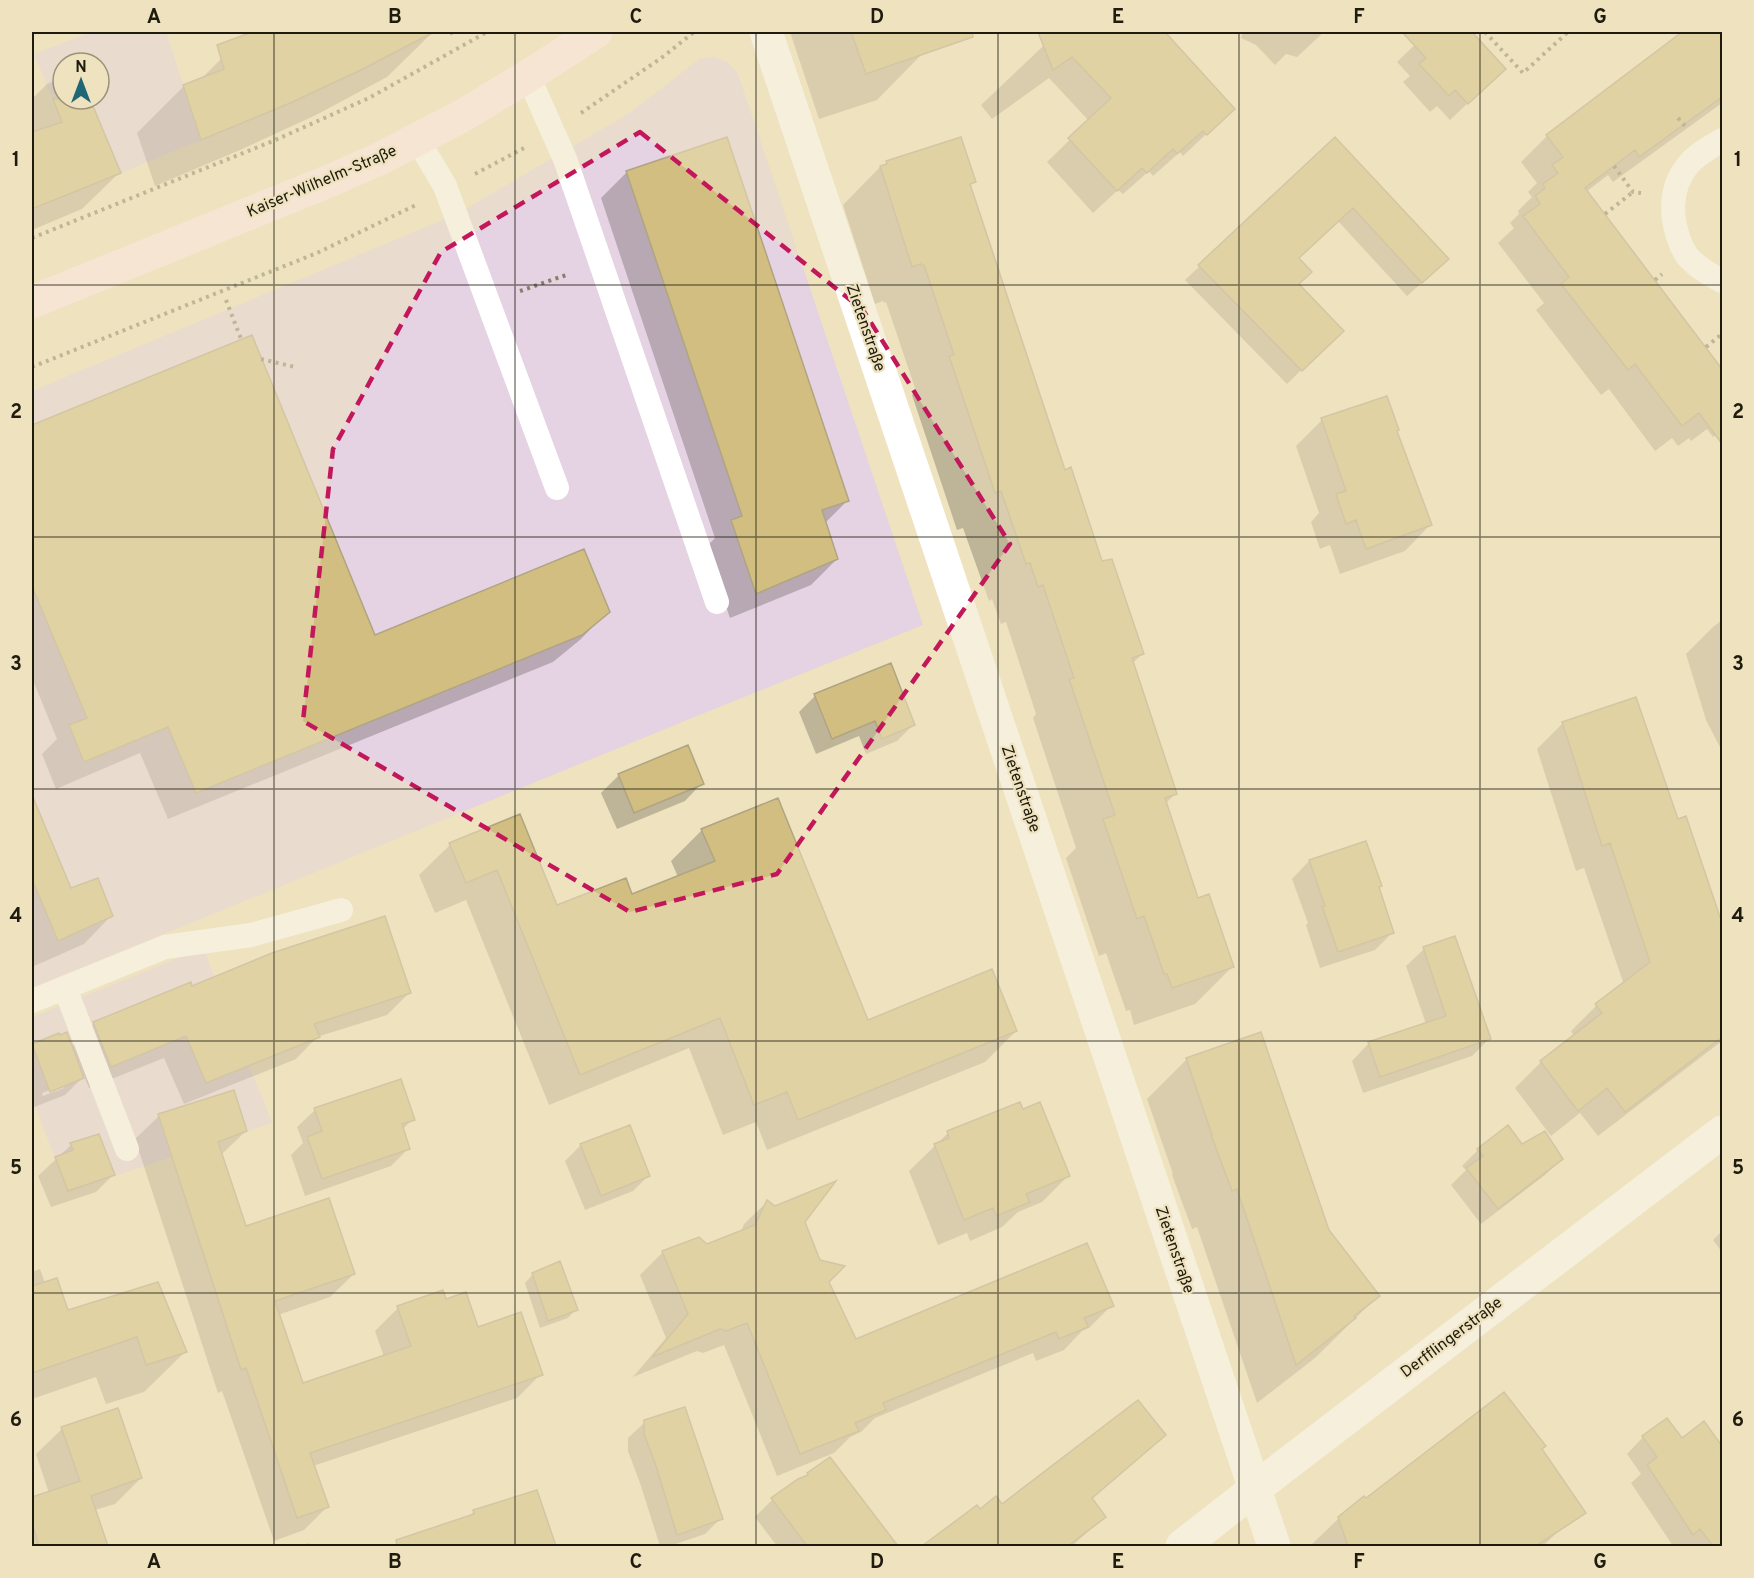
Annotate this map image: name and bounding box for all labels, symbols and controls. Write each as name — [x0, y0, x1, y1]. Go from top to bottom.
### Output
text: A — [147, 5, 161, 31]
text: B — [388, 5, 402, 31]
text: C — [630, 5, 642, 31]
text: D — [870, 5, 884, 31]
text: E — [1112, 5, 1124, 31]
text: F — [1353, 5, 1365, 31]
text: G — [1593, 5, 1607, 31]
north arrow — [51, 51, 111, 111]
text: N — [75, 58, 87, 78]
street label: Kaiser-Wilhelm-Straße — [244, 141, 400, 223]
text: 1 — [12, 148, 20, 174]
text: 1 — [1734, 148, 1742, 174]
street label: Zietenstraße — [841, 282, 889, 374]
text: 2 — [10, 400, 22, 426]
text: 2 — [1732, 400, 1744, 426]
text: 3 — [10, 652, 22, 678]
text: 3 — [1732, 652, 1744, 678]
street label: Zietenstraße — [996, 743, 1044, 835]
text: 4 — [10, 904, 22, 930]
text: 4 — [1732, 904, 1744, 930]
text: 5 — [10, 1156, 22, 1182]
text: 5 — [1732, 1156, 1744, 1182]
street label: Zietenstraße — [1150, 1204, 1198, 1296]
street label: Derfflingerstraße — [1397, 1293, 1507, 1383]
text: 6 — [10, 1408, 22, 1434]
text: 6 — [1732, 1408, 1744, 1434]
text: A — [147, 1550, 161, 1576]
text: B — [388, 1550, 402, 1576]
text: C — [630, 1550, 642, 1576]
text: D — [870, 1550, 884, 1576]
text: E — [1112, 1550, 1124, 1576]
text: F — [1353, 1550, 1365, 1576]
text: G — [1593, 1550, 1607, 1576]

